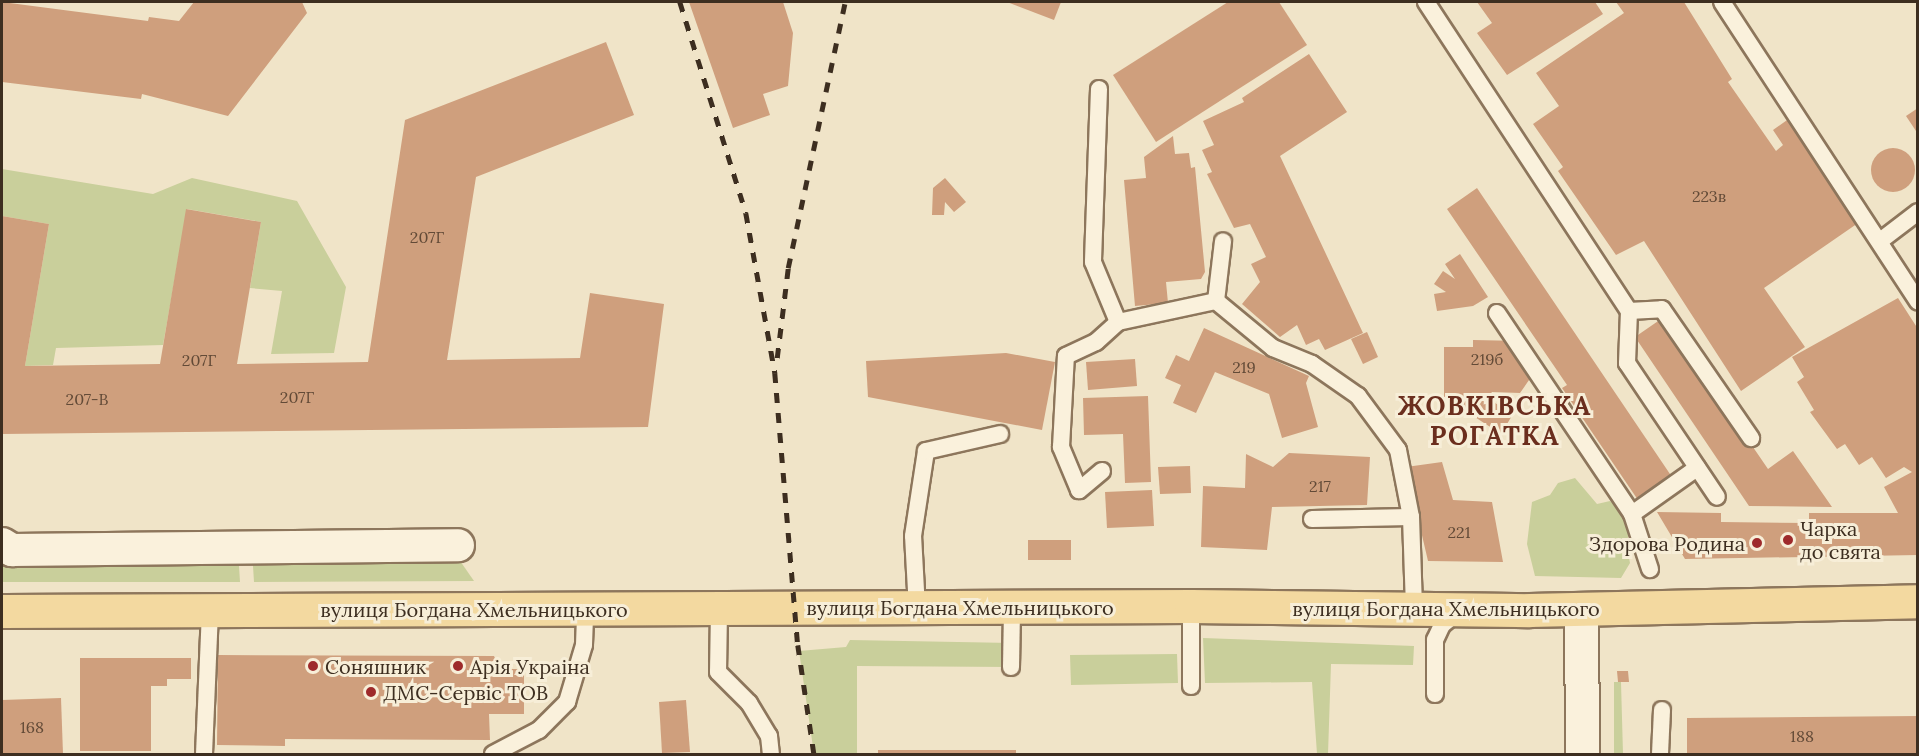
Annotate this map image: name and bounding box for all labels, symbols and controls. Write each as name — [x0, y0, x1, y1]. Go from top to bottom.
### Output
house number: 223в — [1692, 186, 1726, 206]
house number: 207Г — [410, 227, 444, 247]
house number: 219б — [1471, 349, 1503, 369]
house number: 207Г — [182, 350, 216, 370]
house number: 219 — [1232, 357, 1256, 377]
house number: 207Г — [280, 387, 314, 407]
house number: 207-В — [66, 389, 108, 409]
district label: ЖОВКІВСЬКА РОГАТКА — [1398, 390, 1592, 452]
house number: 217 — [1309, 476, 1331, 496]
place label: Чарка до свята — [1800, 516, 1881, 563]
house number: 221 — [1447, 522, 1471, 542]
place label: Здорова Родина — [1589, 531, 1745, 555]
marker: Чарка до свята — [1781, 533, 1795, 547]
marker: Здорова Родина — [1750, 536, 1764, 550]
street label: вулиця Богдана Хмельницького — [806, 595, 1114, 619]
street label: вулиця Богдана Хмельницького — [1292, 596, 1600, 620]
street label: вулиця Богдана Хмельницького — [320, 597, 628, 621]
place label: Соняшник — [325, 654, 426, 678]
place label: Арія Украіна — [470, 654, 590, 678]
marker: Соняшник — [306, 659, 320, 673]
marker: Арія Украіна — [451, 659, 465, 673]
place label: ДМС-Сервіс ТОВ — [383, 680, 548, 704]
marker: ДМС-Сервіс ТОВ — [364, 685, 378, 699]
house number: 168 — [20, 717, 44, 737]
house number: 188 — [1790, 726, 1814, 746]

